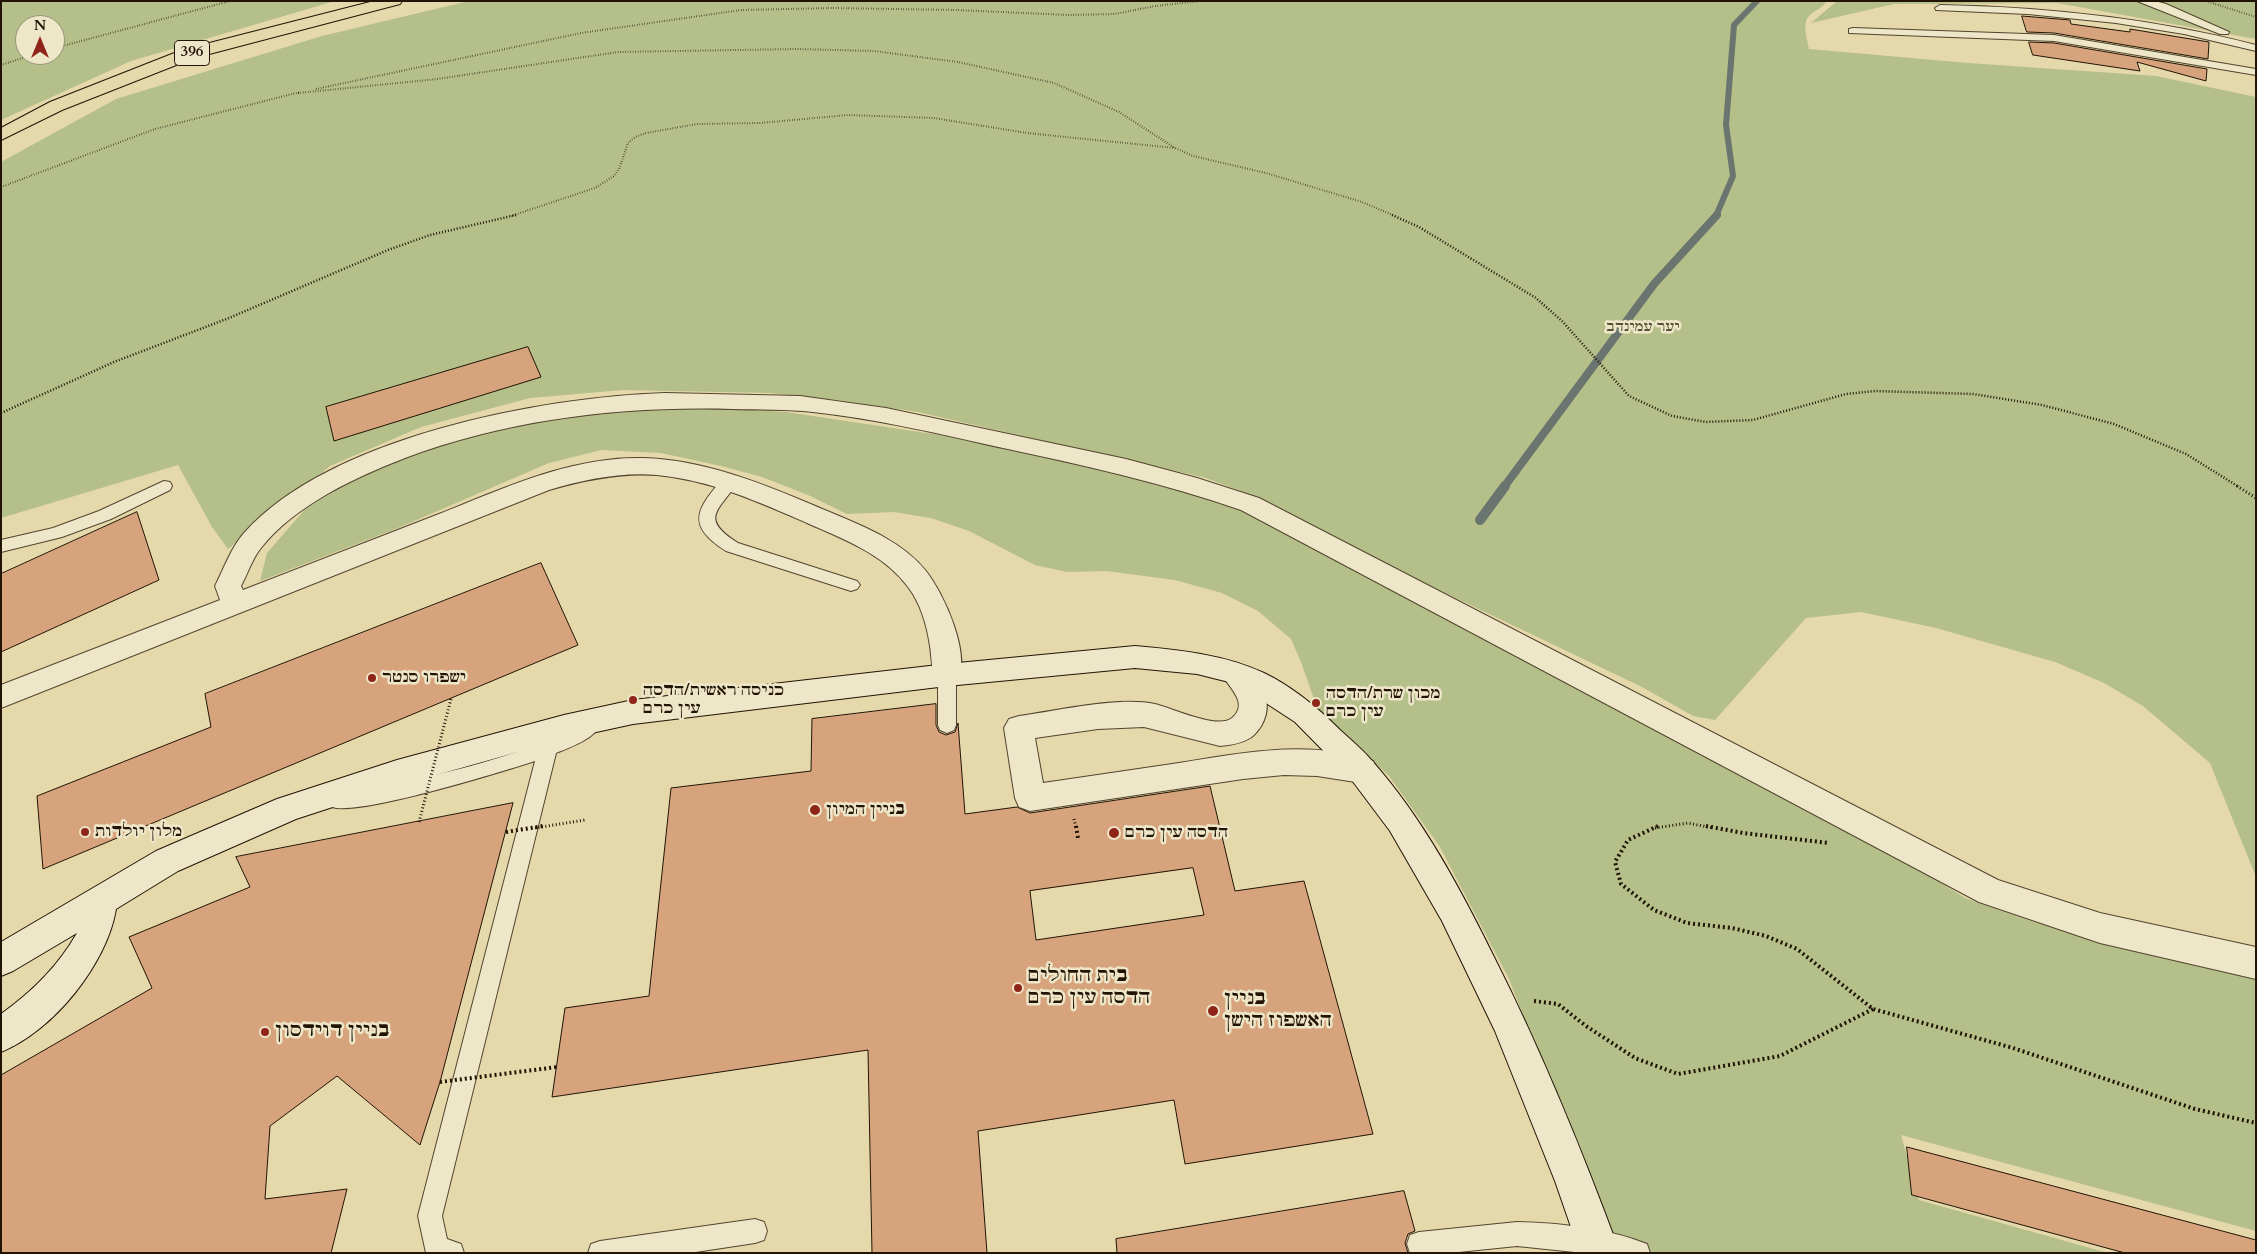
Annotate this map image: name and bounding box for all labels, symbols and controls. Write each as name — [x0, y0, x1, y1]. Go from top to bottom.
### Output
north arrow — [15, 15, 65, 65]
text: N — [34, 16, 46, 35]
road number: 396 — [174, 40, 210, 66]
park label: יער עמינדב — [1606, 320, 1680, 336]
place label: ישפרו סנטר — [382, 668, 466, 688]
marker: ישפרו סנטר — [366, 672, 378, 684]
place label: כניסה ראשית/הדסה עין כרם — [643, 681, 784, 719]
place label: מכון שרת/הדסה עין כרם — [1326, 684, 1441, 722]
marker: כניסה ראשית/הדסה עין כרם — [627, 694, 639, 706]
marker: מכון שרת/הדסה עין כרם — [1310, 697, 1322, 709]
place label: בניין המיון — [826, 800, 905, 820]
marker: בניין המיון — [808, 803, 822, 817]
place label: מלון יולדות — [95, 822, 182, 842]
place label: הדסה עין כרם — [1125, 823, 1228, 843]
marker: מלון יולדות — [79, 826, 91, 838]
marker: הדסה עין כרם — [1107, 826, 1121, 840]
place label: בית החולים הדסה עין כרם — [1028, 966, 1150, 1010]
marker: בית החולים הדסה עין כרם — [1012, 982, 1024, 994]
place label: בניין האשפוז הישן — [1224, 989, 1332, 1033]
marker: בניין האשפוז הישן — [1206, 1004, 1220, 1018]
place label: בניין דוידסון — [275, 1021, 390, 1043]
marker: בניין דוידסון — [259, 1026, 271, 1038]

